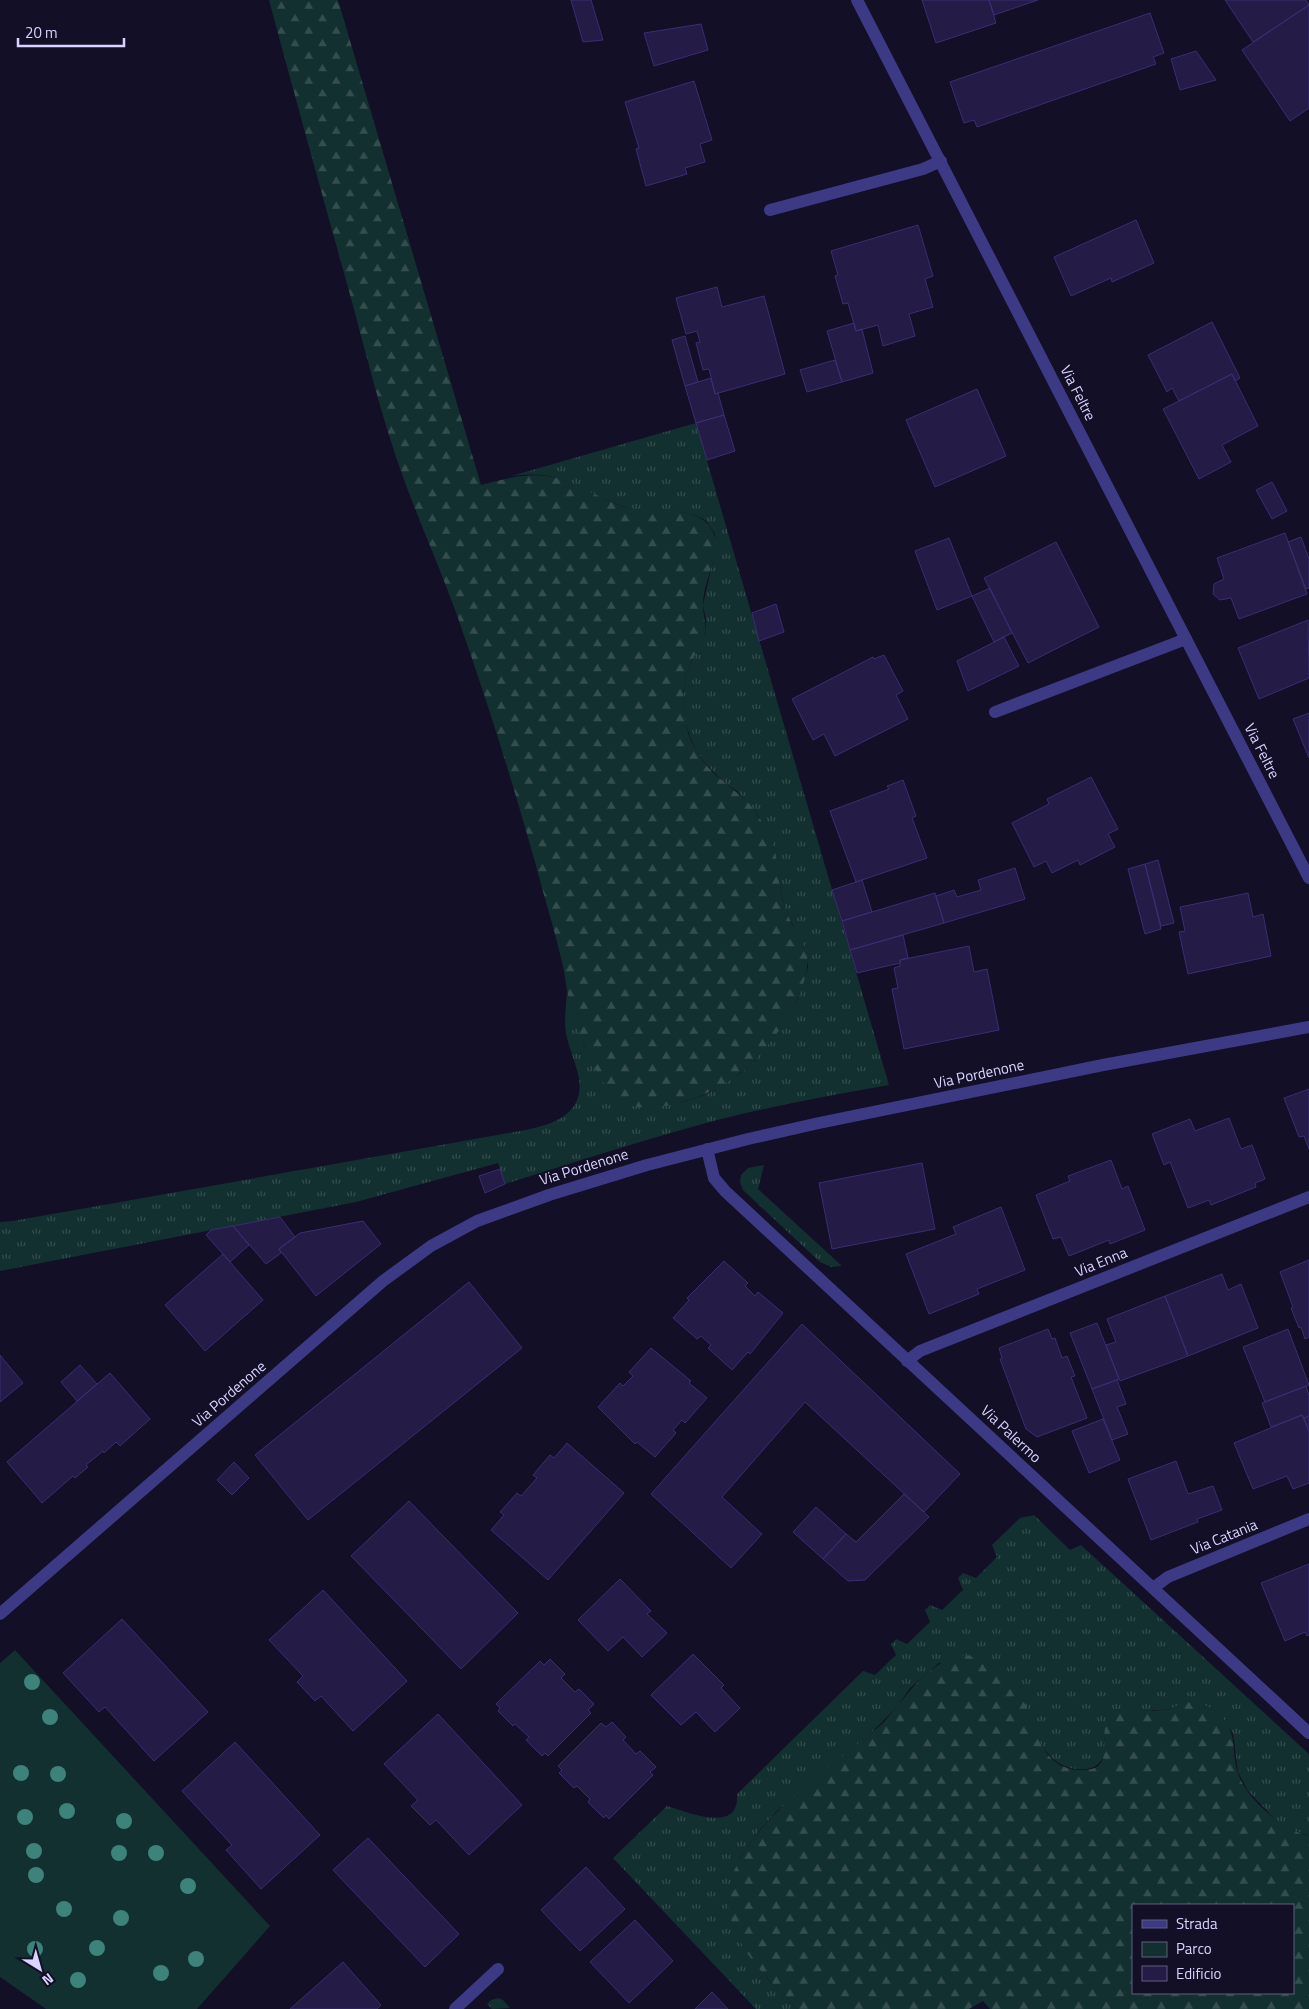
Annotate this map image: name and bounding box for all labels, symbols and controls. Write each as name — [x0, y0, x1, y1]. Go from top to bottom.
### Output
scale bar — [18, 15, 124, 47]
text: 20 m — [25, 21, 58, 44]
street label: Via Feltre — [1055, 361, 1102, 424]
street label: Via Feltre — [1239, 719, 1286, 782]
street label: Via Pordenone — [932, 1053, 1026, 1094]
street label: Via Pordenone — [537, 1142, 631, 1191]
street label: Via Enna — [1071, 1240, 1131, 1282]
street label: Via Pordenone — [187, 1355, 271, 1432]
street label: Via Palermo — [976, 1399, 1047, 1468]
street label: Via Catania — [1187, 1513, 1261, 1560]
legend — [1132, 1904, 1294, 1994]
text: Strada — [1176, 1912, 1218, 1935]
text: Parco — [1176, 1937, 1212, 1960]
north arrow — [15, 1944, 65, 1994]
text: Edificio — [1176, 1962, 1221, 1985]
text: N — [38, 1968, 58, 1991]

